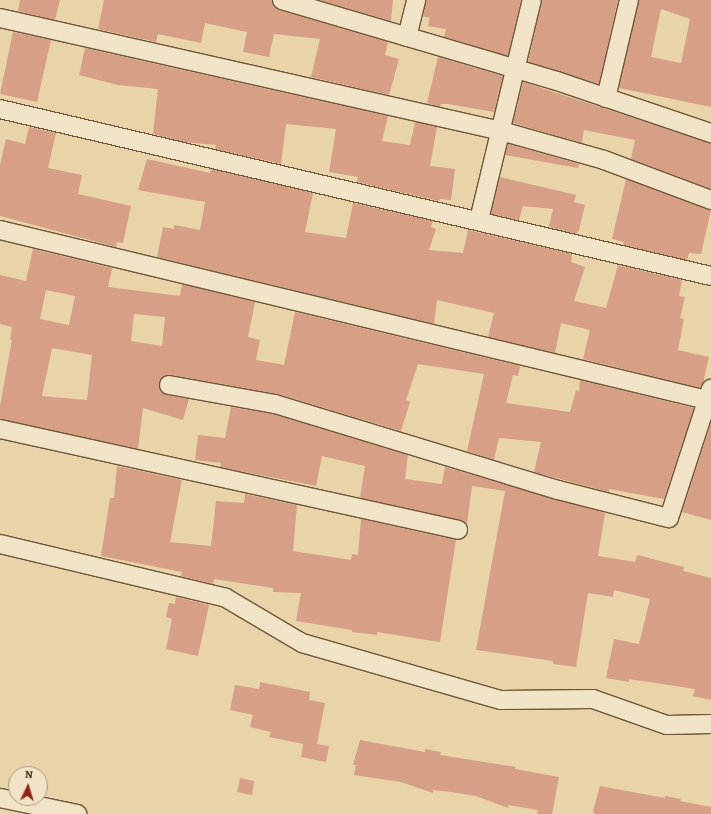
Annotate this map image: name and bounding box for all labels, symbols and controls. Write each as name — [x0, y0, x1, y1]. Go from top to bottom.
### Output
north arrow — [8, 766, 48, 806]
text: N — [24, 767, 33, 782]

